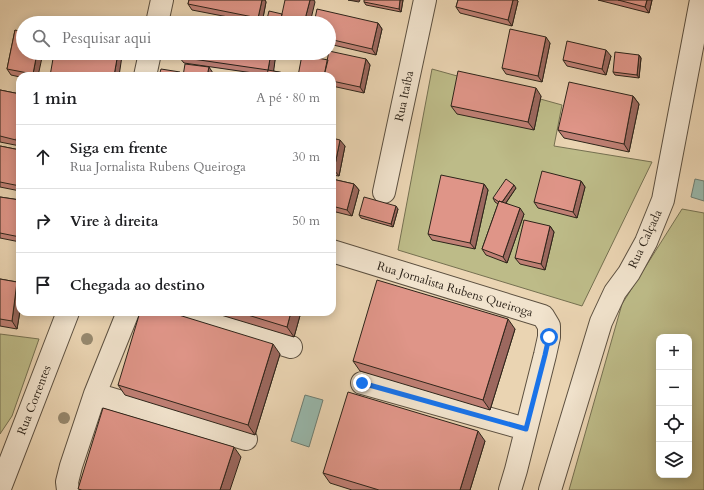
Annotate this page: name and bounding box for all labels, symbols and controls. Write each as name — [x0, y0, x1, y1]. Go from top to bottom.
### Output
search box — [16, 16, 336, 60]
icon: search — [30, 27, 52, 49]
text: Pesquisar aqui — [62, 28, 151, 48]
street label: Rua Itaíba — [391, 68, 417, 123]
text: 1 min — [32, 87, 77, 110]
text: A pé · 80 m — [256, 89, 320, 107]
text: Siga em frente — [70, 138, 168, 158]
icon: ahead — [32, 146, 54, 168]
text: 30 m — [292, 148, 320, 166]
text: Rua Jornalista Rubens Queiroga — [70, 158, 246, 176]
street label: Rua Calçada — [624, 206, 666, 271]
icon: right — [32, 210, 54, 232]
text: Vire à direita — [70, 211, 158, 231]
text: 50 m — [292, 212, 320, 230]
street label: Rua Jornalista Rubens Queiroga — [375, 258, 536, 321]
icon: arrive — [32, 274, 54, 296]
text: Chegada ao destino — [70, 275, 205, 295]
route start — [540, 328, 558, 346]
map controls — [656, 334, 692, 478]
button: + — [656, 334, 692, 370]
street label: Rua Correntes — [13, 363, 55, 437]
button: − — [656, 370, 692, 406]
route end — [353, 374, 371, 392]
button: locate — [656, 406, 692, 442]
button: layers — [656, 442, 692, 478]

